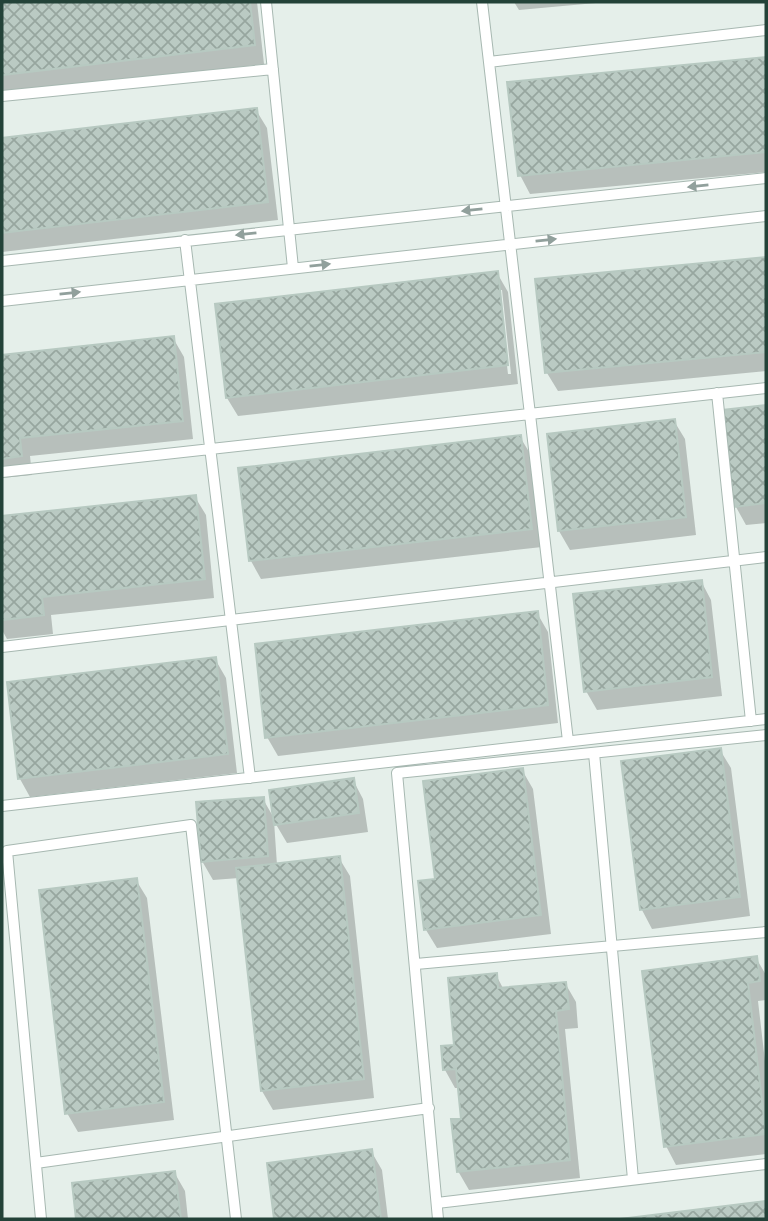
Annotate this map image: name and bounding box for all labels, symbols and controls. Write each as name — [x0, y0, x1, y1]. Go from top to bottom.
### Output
one-way arrow — [687, 180, 709, 191]
one-way arrow — [461, 205, 483, 216]
one-way arrow — [235, 229, 257, 240]
one-way arrow — [535, 234, 557, 245]
one-way arrow — [309, 259, 331, 270]
one-way arrow — [59, 288, 81, 299]

